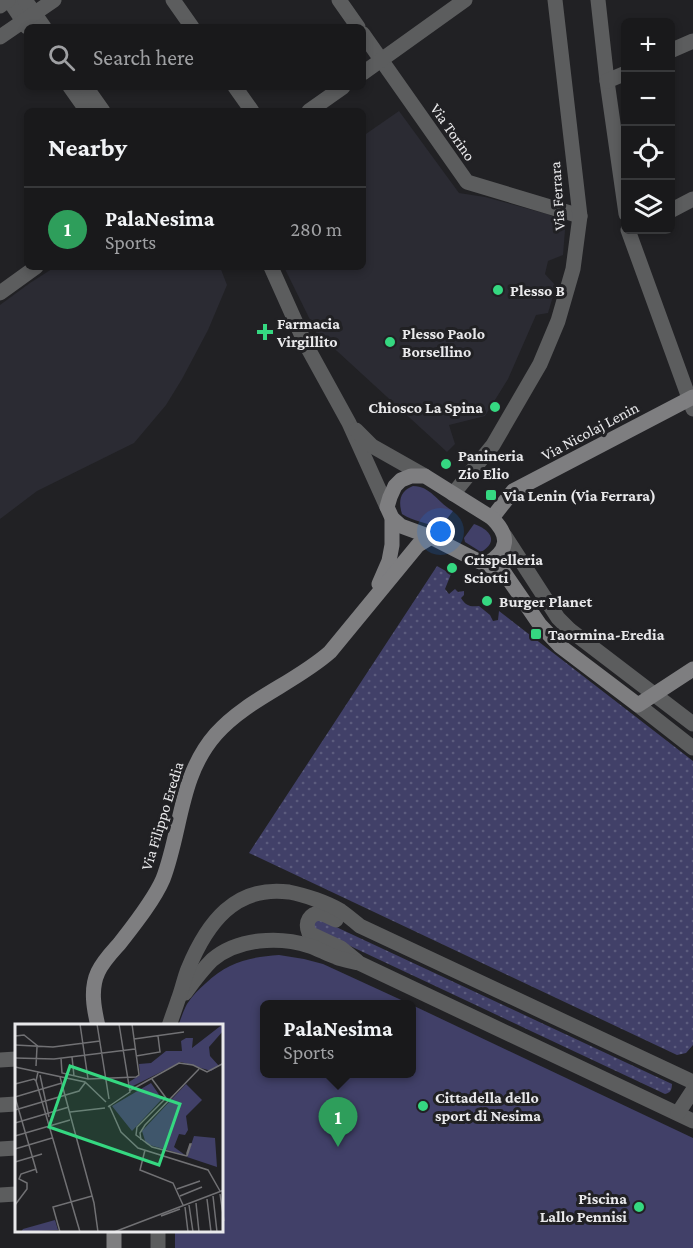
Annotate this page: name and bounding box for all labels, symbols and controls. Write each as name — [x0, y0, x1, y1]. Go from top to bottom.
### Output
map controls — [621, 18, 675, 234]
button: + — [621, 18, 675, 72]
search box — [24, 24, 366, 90]
icon: search — [45, 41, 78, 74]
text: Search here — [93, 45, 194, 70]
button: − — [621, 72, 675, 126]
street label: Via Torino — [427, 100, 479, 164]
button: locate — [621, 126, 675, 180]
text: Nearby — [48, 133, 127, 162]
street label: Via Ferrara — [546, 160, 568, 231]
button: layers — [621, 180, 675, 234]
text: PalaNesima — [105, 206, 214, 231]
text: 1 — [64, 218, 71, 240]
text: 280 m — [291, 218, 342, 240]
text: Sports — [105, 231, 156, 253]
place label: Plesso B — [510, 282, 565, 299]
marker: Plesso B — [491, 283, 505, 297]
place label: Farmacia Virgillito — [276, 315, 340, 350]
marker: Farmacia Virgillito — [258, 325, 272, 339]
place label: Plesso Paolo Borsellino — [402, 325, 485, 360]
marker: Plesso Paolo Borsellino — [383, 335, 397, 349]
street label: Via Nicolaj Lenin — [539, 398, 642, 465]
place label: Chiosco La Spina — [368, 399, 483, 416]
marker: Chiosco La Spina — [488, 400, 502, 414]
place label: Panineria Zio Elio — [458, 447, 524, 482]
marker: Panineria Zio Elio — [439, 457, 453, 471]
place label: Via Lenin (Via Ferrara) — [502, 487, 656, 505]
marker: Via Lenin (Via Ferrara) — [484, 488, 498, 502]
your location — [426, 517, 455, 546]
place label: Crispelleria Sciotti — [464, 551, 543, 586]
marker: Crispelleria Sciotti — [445, 561, 459, 575]
place label: Burger Planet — [499, 593, 592, 610]
marker: Burger Planet — [480, 594, 494, 608]
place label: Taormina-Eredia — [548, 626, 665, 643]
marker: Taormina-Eredia — [529, 627, 543, 641]
street label: Via Filippo Eredia — [137, 759, 188, 873]
popup — [260, 1000, 416, 1078]
text: PalaNesima — [283, 1016, 393, 1041]
inset map — [15, 1024, 224, 1233]
text: Sports — [283, 1041, 334, 1063]
place label: Cittadella dello sport di Nesima — [435, 1089, 541, 1124]
pin: 1 — [318, 1098, 358, 1147]
marker: Cittadella dello sport di Nesima — [416, 1099, 430, 1113]
place label: Piscina Lallo Pennisi — [540, 1190, 627, 1225]
marker: Piscina Lallo Pennisi — [632, 1200, 646, 1214]

